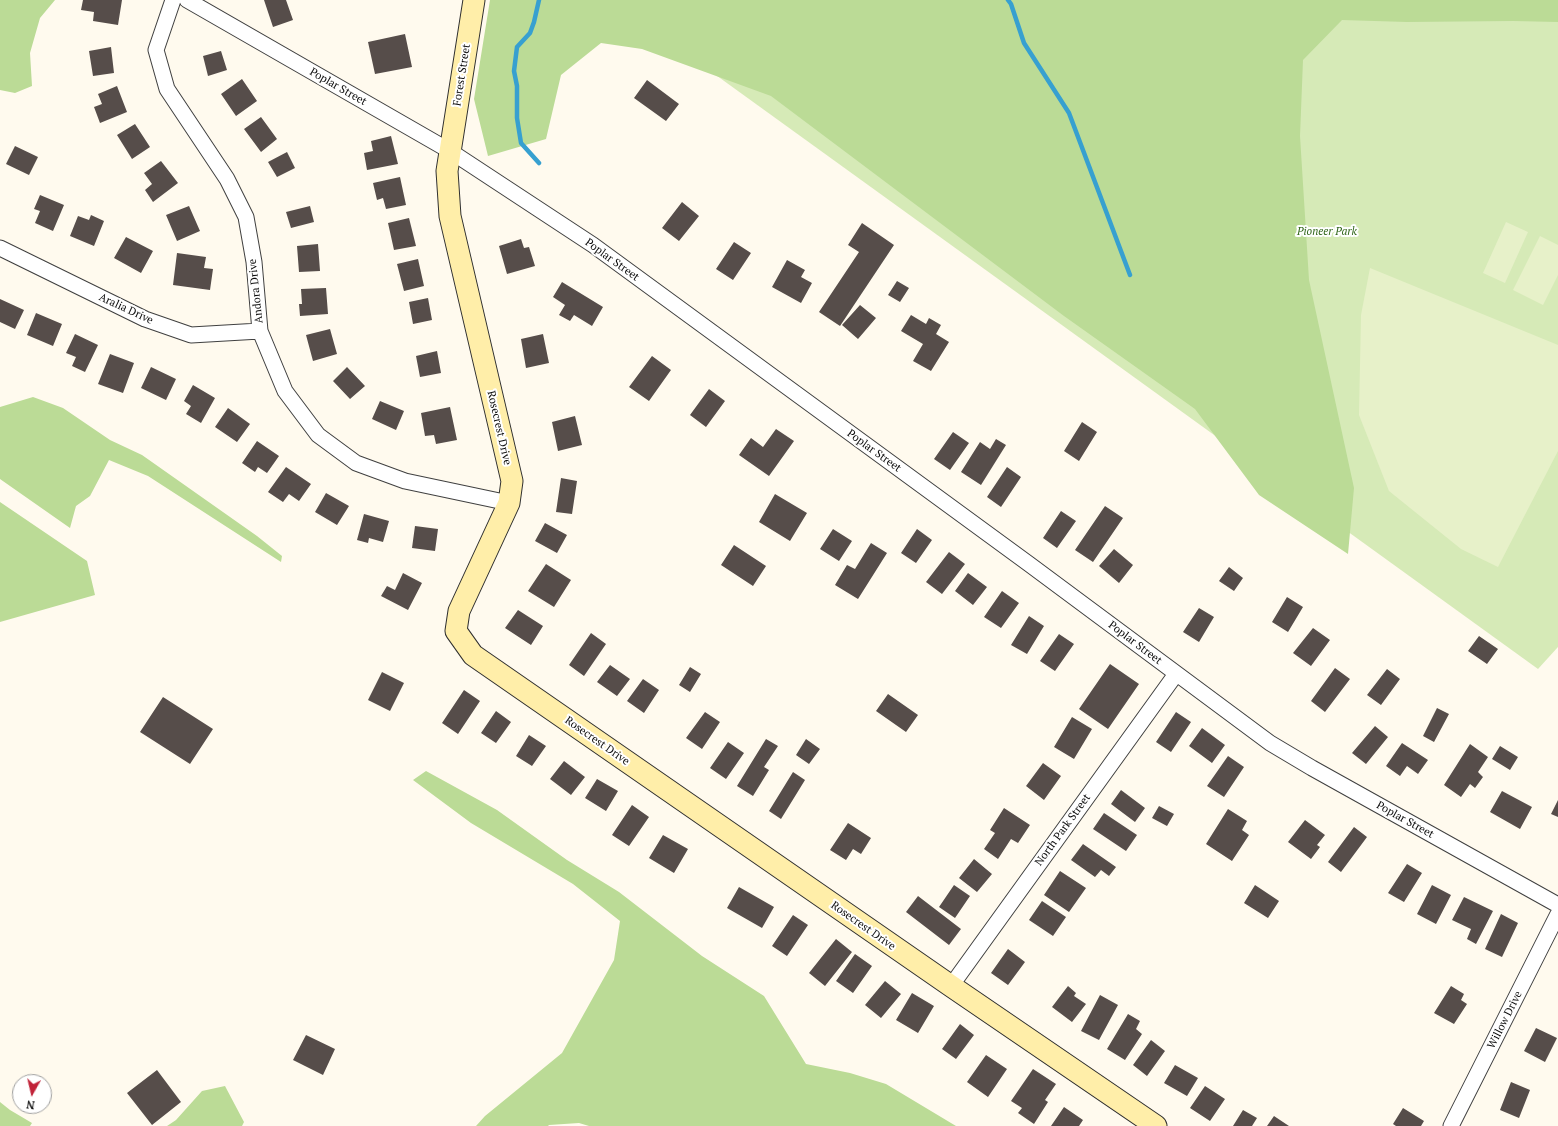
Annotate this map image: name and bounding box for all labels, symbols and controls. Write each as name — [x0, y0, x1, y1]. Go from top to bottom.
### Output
street label: Forest Street — [451, 43, 473, 107]
street label: Poplar Street — [307, 65, 369, 109]
park label: Pioneer Park — [1297, 225, 1357, 239]
street label: Poplar Street — [582, 236, 642, 284]
street label: Andora Drive — [246, 258, 266, 324]
street label: Aralia Drive — [97, 291, 155, 327]
street label: Rosecrest Drive — [484, 390, 514, 466]
street label: Poplar Street — [844, 427, 904, 475]
street label: Poplar Street — [1106, 619, 1164, 667]
street label: Rosecrest Drive — [562, 714, 632, 768]
street label: North Park Street — [1033, 791, 1093, 869]
street label: Poplar Street — [1374, 799, 1436, 841]
street label: Rosecrest Drive — [828, 899, 898, 953]
street label: Willow Drive — [1485, 989, 1525, 1051]
north arrow — [12, 1074, 52, 1114]
text: N — [25, 1097, 36, 1112]

